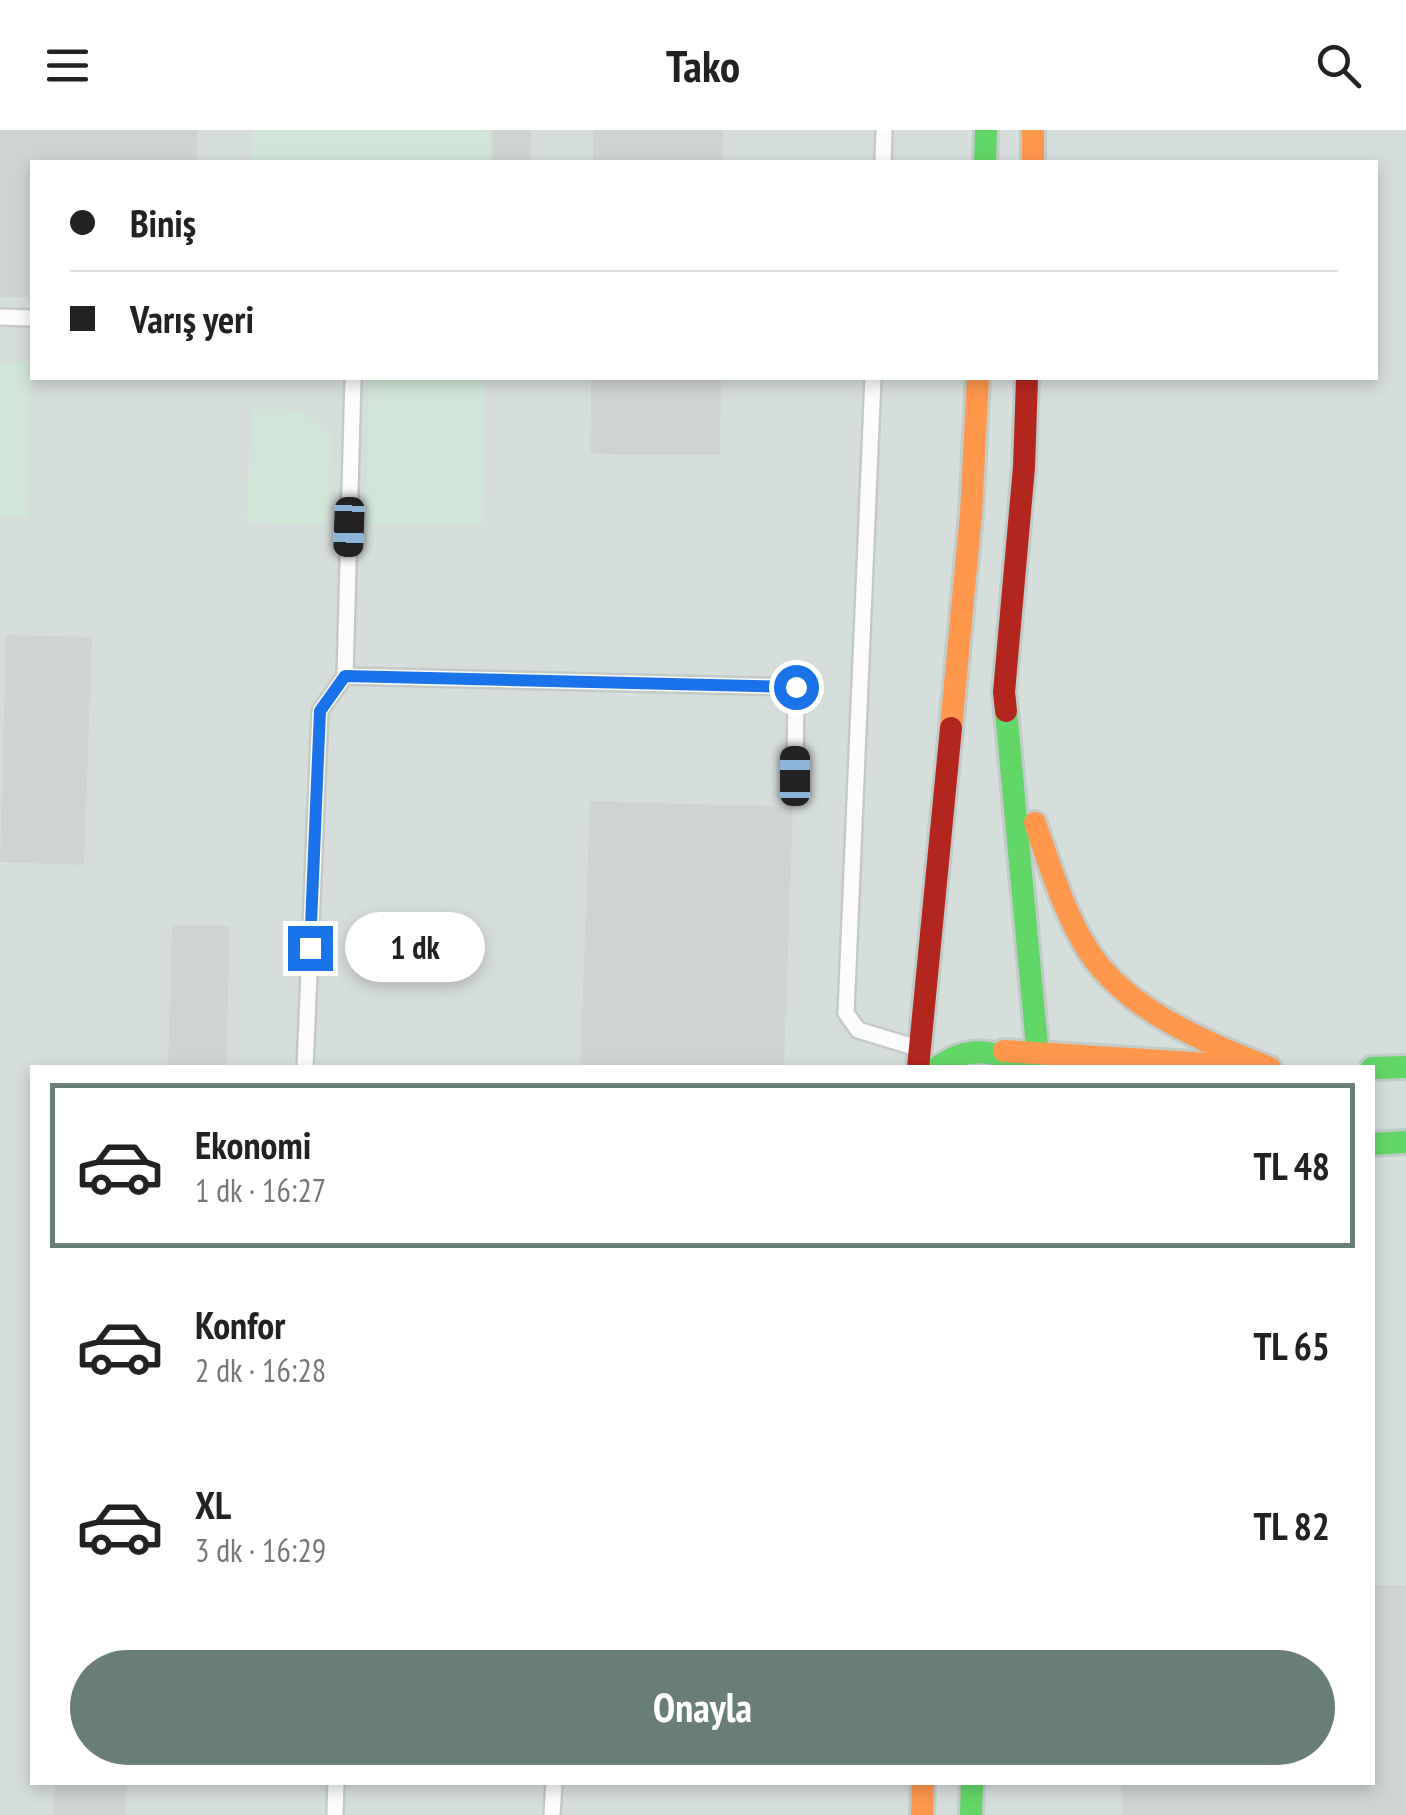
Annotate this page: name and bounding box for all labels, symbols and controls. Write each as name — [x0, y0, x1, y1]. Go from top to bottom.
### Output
text: Tako — [666, 36, 740, 94]
icon: menu — [40, 38, 95, 93]
icon: search — [1311, 38, 1366, 93]
text: Biniş — [130, 198, 196, 247]
text: Varış yeri — [130, 294, 254, 343]
car — [333, 496, 365, 558]
route start — [774, 665, 819, 710]
car — [780, 746, 810, 806]
callout: 1 dk — [345, 913, 485, 983]
route end — [288, 926, 333, 971]
text: 1 dk — [390, 926, 440, 968]
text: Ekonomi — [195, 1120, 311, 1169]
icon: car — [75, 1121, 165, 1211]
text: TL 48 — [1253, 1141, 1330, 1190]
text: 1 dk · 16:27 — [195, 1169, 326, 1211]
text: Konfor — [195, 1300, 285, 1349]
icon: car — [75, 1301, 165, 1391]
text: TL 65 — [1253, 1321, 1330, 1370]
text: 2 dk · 16:28 — [195, 1349, 326, 1391]
text: XL — [195, 1480, 231, 1529]
icon: car — [75, 1481, 165, 1571]
text: TL 82 — [1253, 1501, 1330, 1550]
text: 3 dk · 16:29 — [195, 1529, 326, 1571]
button: Onayla — [70, 1650, 1335, 1765]

